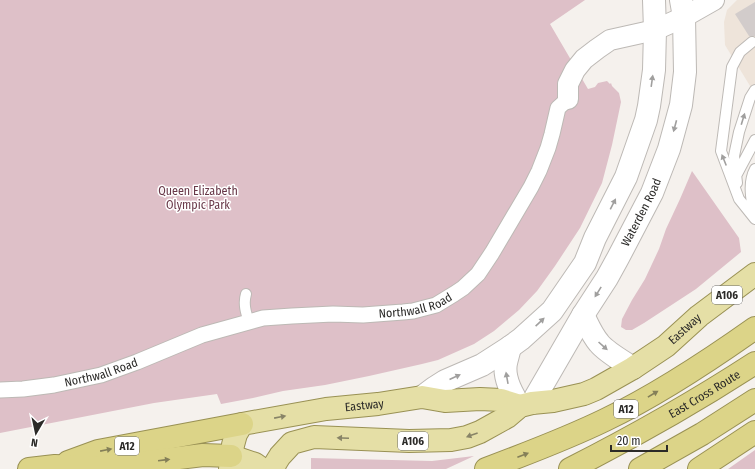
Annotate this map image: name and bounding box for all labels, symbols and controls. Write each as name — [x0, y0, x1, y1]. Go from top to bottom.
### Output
one-way arrow — [649, 75, 655, 87]
one-way arrow — [740, 113, 746, 125]
one-way arrow — [672, 120, 678, 132]
one-way arrow — [721, 155, 727, 166]
street label: Waterden Road — [618, 176, 664, 249]
park label: Queen Elizabeth Olympic Park — [158, 184, 238, 212]
one-way arrow — [609, 198, 616, 209]
road number: A106 — [712, 286, 742, 304]
one-way arrow — [594, 287, 602, 297]
street label: Northwall Road — [378, 290, 455, 321]
street label: Eastway — [666, 310, 704, 347]
one-way arrow — [535, 317, 545, 326]
one-way arrow — [598, 342, 608, 351]
street label: Northwall Road — [63, 355, 140, 390]
street label: East Cross Route — [666, 367, 743, 421]
one-way arrow — [504, 371, 510, 384]
one-way arrow — [450, 373, 462, 379]
one-way arrow — [647, 390, 659, 397]
street label: Eastway — [344, 396, 385, 414]
road number: A12 — [614, 400, 638, 418]
north arrow — [16, 413, 56, 453]
one-way arrow — [274, 413, 286, 419]
scale bar — [611, 427, 667, 453]
road number: A106 — [398, 432, 428, 450]
one-way arrow — [466, 432, 478, 438]
text: 20 m — [617, 434, 641, 448]
text: N — [30, 435, 39, 449]
one-way arrow — [336, 435, 349, 441]
road number: A12 — [115, 437, 139, 455]
one-way arrow — [100, 447, 112, 453]
one-way arrow — [517, 451, 529, 457]
one-way arrow — [158, 457, 170, 463]

